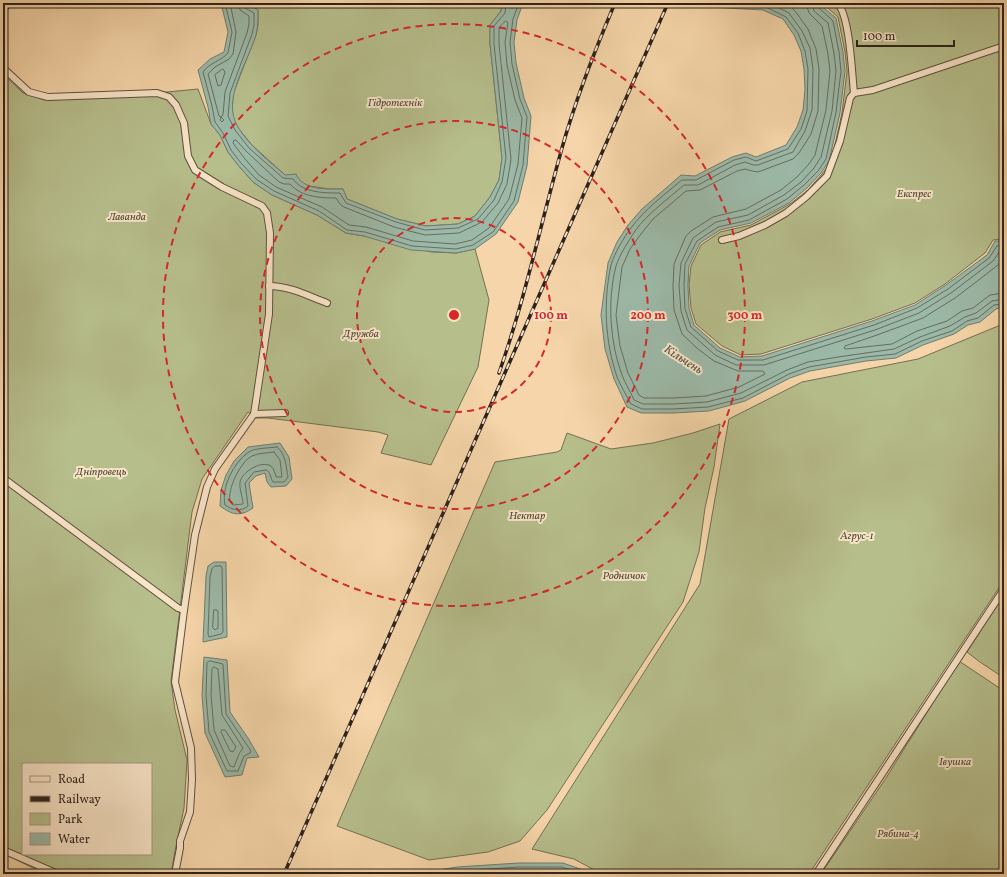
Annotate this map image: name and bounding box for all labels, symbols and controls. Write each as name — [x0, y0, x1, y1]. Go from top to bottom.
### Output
scale bar — [857, 22, 954, 48]
text: 100 m — [863, 29, 896, 45]
park label: Гідротехнік — [368, 96, 423, 111]
park label: Експрес — [897, 187, 931, 202]
park label: Лаванда — [107, 210, 146, 225]
centre of rings — [447, 308, 461, 322]
text: 100 m — [534, 308, 568, 324]
text: 200 m — [630, 308, 666, 324]
text: 300 m — [728, 308, 763, 324]
park label: Дружба — [342, 327, 379, 342]
water label: Кільчень — [661, 342, 705, 378]
park label: Дніпровець — [75, 465, 127, 480]
park label: Нектар — [509, 509, 545, 524]
park label: Агрус-1 — [839, 529, 874, 544]
park label: Родничок — [602, 569, 646, 584]
park label: Івушка — [939, 755, 971, 770]
legend — [22, 763, 152, 855]
text: Road — [58, 772, 85, 788]
text: Railway — [58, 792, 101, 808]
text: Park — [58, 812, 83, 828]
park label: Рябина-4 — [877, 827, 919, 842]
text: Water — [58, 832, 90, 848]

